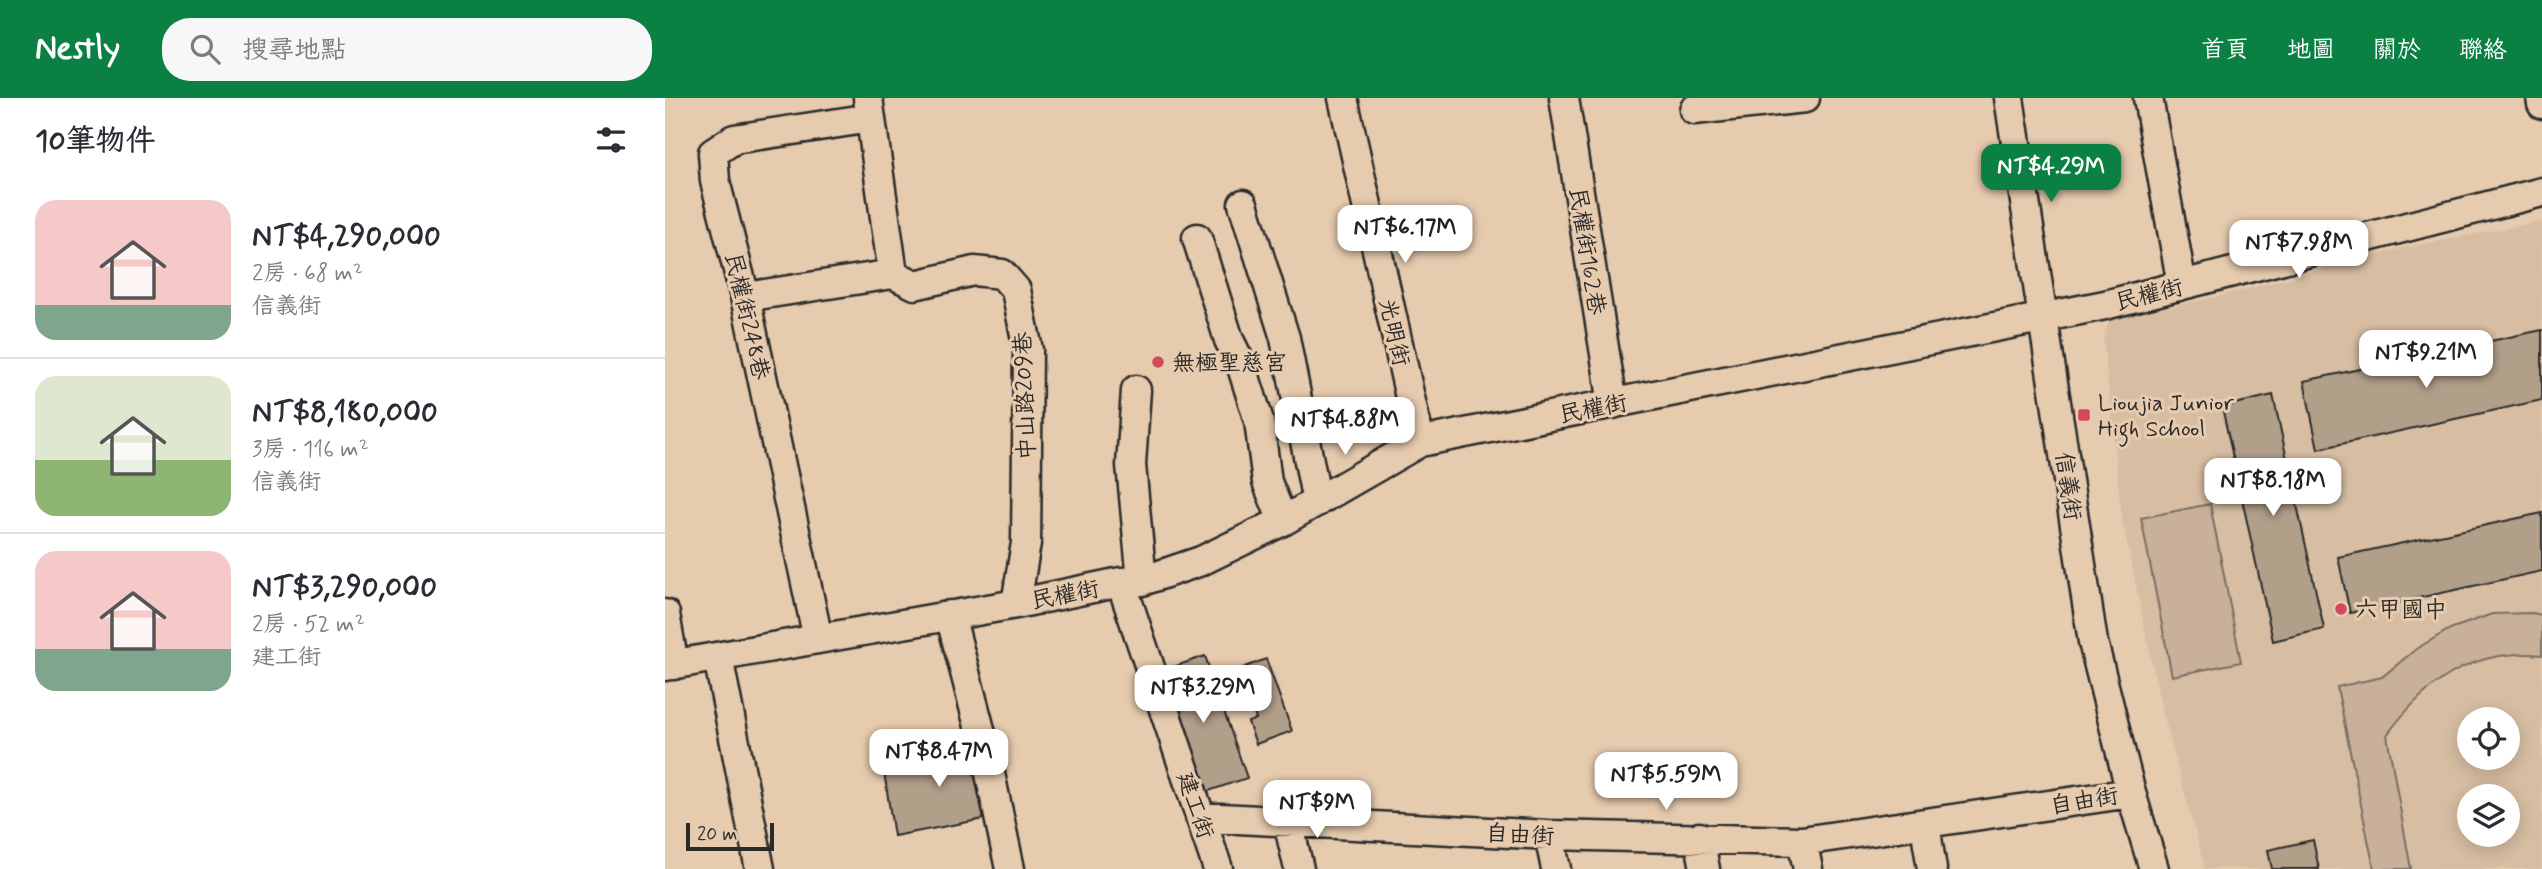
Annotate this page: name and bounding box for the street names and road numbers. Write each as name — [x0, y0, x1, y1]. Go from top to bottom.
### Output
street label: 民權街162巷 — [1561, 185, 1611, 318]
street label: 民權街248巷 — [717, 250, 775, 384]
street label: 民權街 — [2112, 273, 2187, 319]
street label: 光明街 — [1371, 295, 1415, 369]
street label: 中山路209巷 — [1009, 330, 1043, 461]
street label: 民權街 — [1557, 389, 1630, 431]
street label: 信義街 — [2047, 450, 2087, 523]
street label: 民權街 — [1029, 575, 1102, 617]
street label: 建工街 — [1169, 768, 1220, 843]
street label: 自由街 — [2048, 782, 2121, 822]
street label: 自由街 — [1485, 819, 1555, 853]

